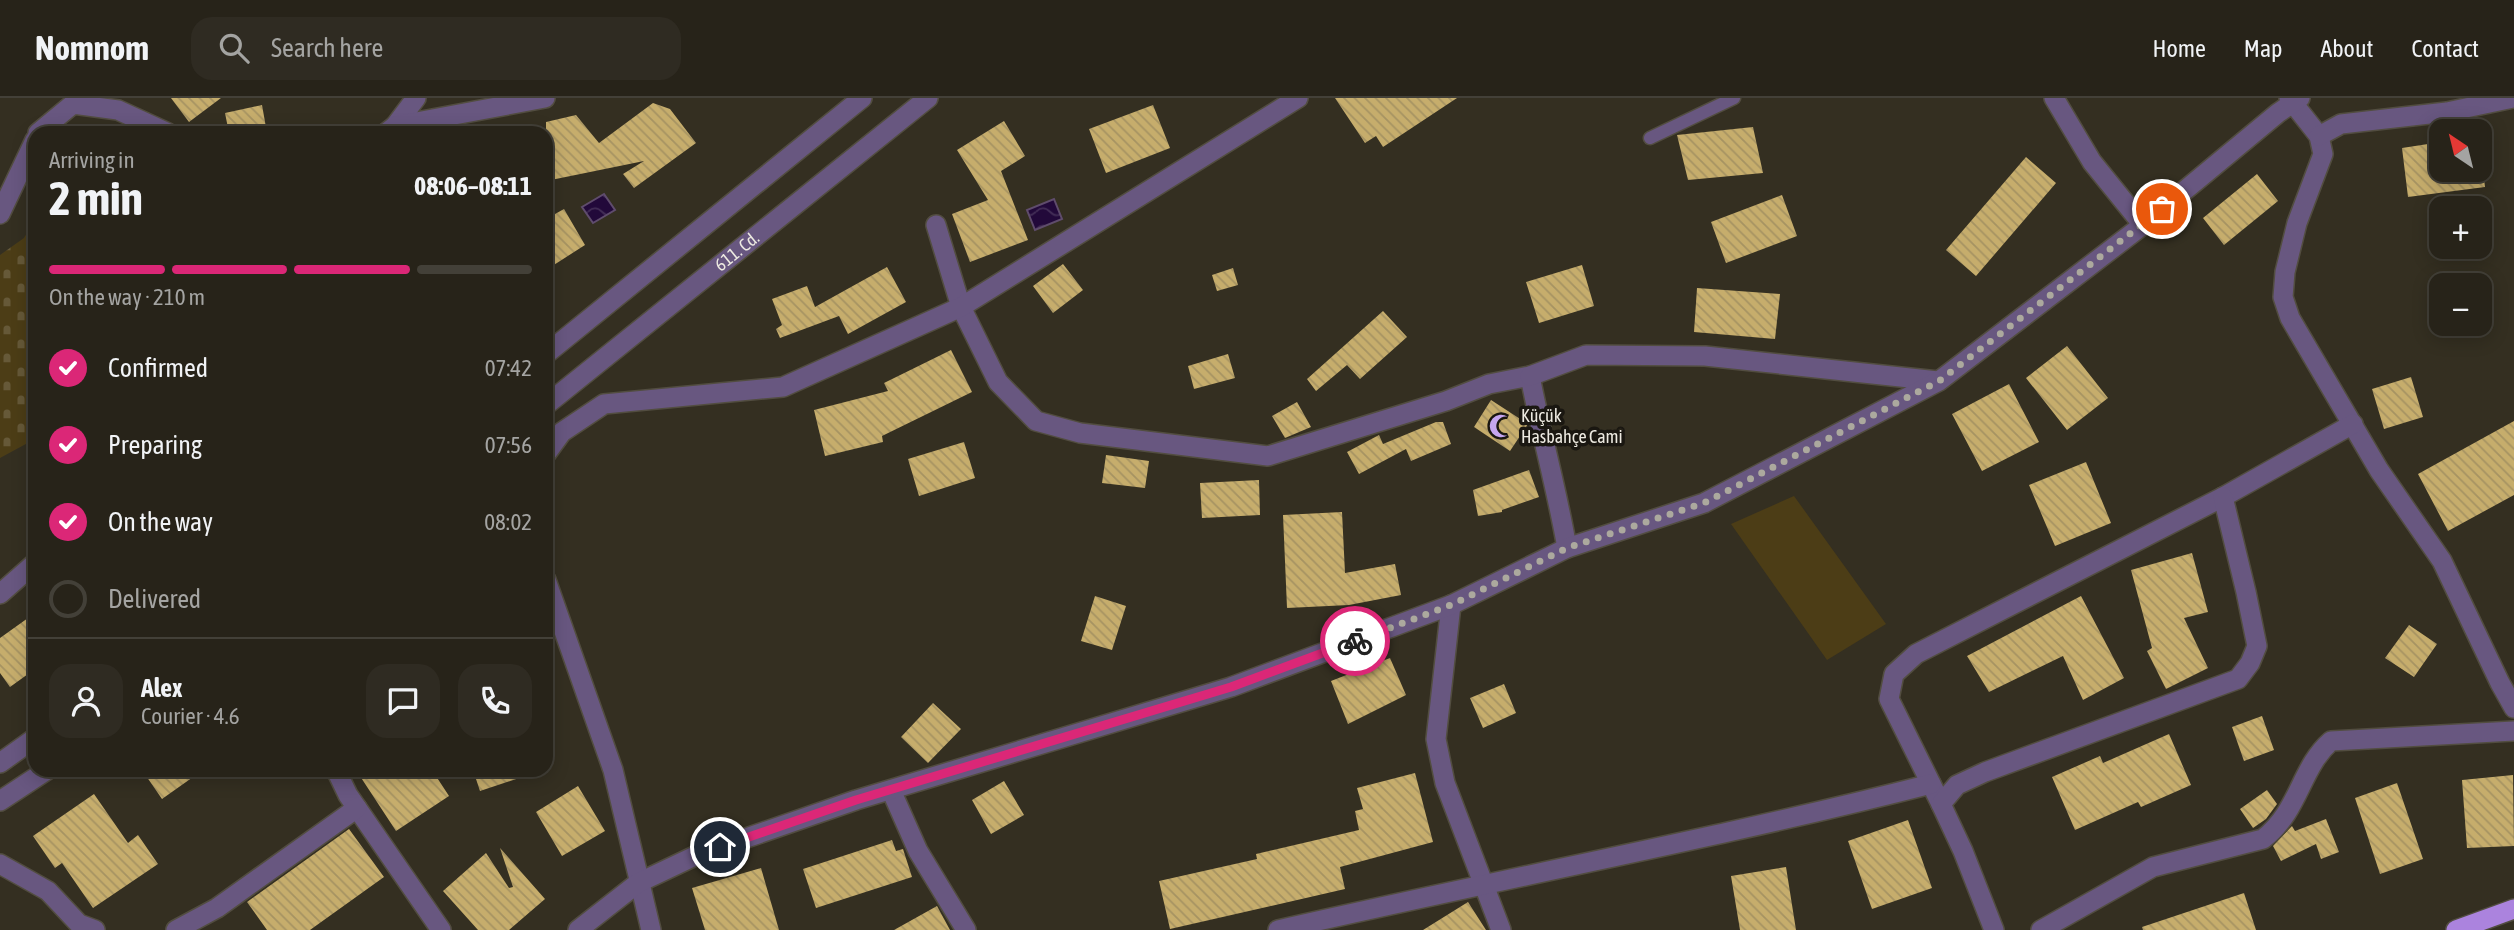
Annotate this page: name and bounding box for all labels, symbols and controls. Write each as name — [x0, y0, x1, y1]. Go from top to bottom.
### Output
search box — [191, 17, 681, 80]
text: Nomnom — [35, 29, 149, 67]
icon: search — [215, 29, 253, 67]
text: Search here — [271, 33, 383, 63]
text: Home — [2152, 35, 2206, 62]
text: Map — [2244, 35, 2282, 62]
text: About — [2320, 35, 2373, 62]
text: Contact — [2411, 35, 2479, 62]
north arrow — [2429, 119, 2492, 182]
map controls — [2429, 119, 2492, 336]
text: Arriving in — [49, 147, 135, 173]
text: 08:06–08:11 — [414, 171, 532, 201]
text: 2 min — [49, 172, 143, 225]
pin — [2132, 179, 2192, 239]
icon: bag — [2143, 190, 2181, 228]
button: + — [2429, 196, 2492, 259]
street label: 611. Cd. — [710, 227, 763, 275]
button: − — [2429, 273, 2492, 336]
text: On the way · 210 m — [49, 284, 205, 310]
icon: check — [49, 349, 87, 387]
text: Confirmed — [108, 353, 208, 383]
text: 07:42 — [485, 355, 532, 381]
place label: Küçük Hasbahçe Cami — [1521, 405, 1623, 447]
mosque icon: Küçük Hasbahçe Cami — [1487, 412, 1515, 440]
icon: check — [49, 426, 87, 464]
text: Preparing — [108, 430, 202, 460]
text: 07:56 — [485, 432, 532, 458]
icon: check — [49, 503, 87, 541]
text: On the way — [108, 507, 213, 537]
text: 08:02 — [484, 509, 532, 535]
text: Delivered — [108, 584, 201, 614]
courier — [1320, 606, 1390, 676]
icon: bike — [1336, 622, 1374, 660]
button: person — [49, 664, 123, 738]
button: chat — [366, 664, 440, 738]
button: phone — [458, 664, 532, 738]
text: Alex — [141, 673, 182, 703]
text: Courier · 4.6 — [141, 703, 240, 729]
pin — [690, 817, 750, 877]
icon: home — [701, 828, 739, 866]

